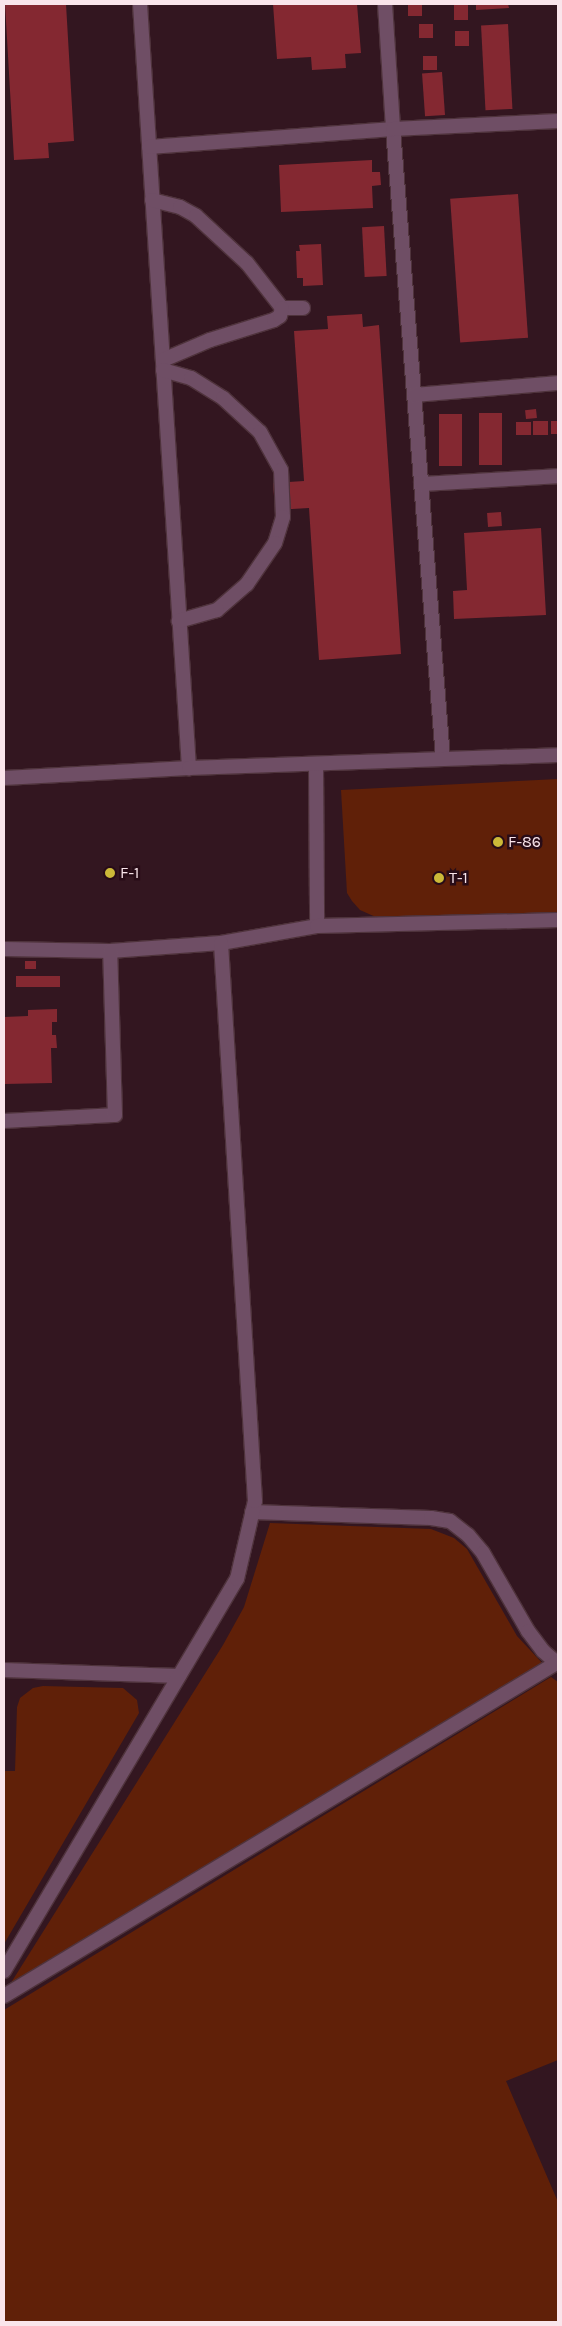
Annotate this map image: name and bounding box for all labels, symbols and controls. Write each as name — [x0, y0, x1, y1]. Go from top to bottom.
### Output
place label: F-86 — [508, 832, 541, 852]
marker: F-86 — [492, 836, 504, 848]
place label: F-1 — [120, 863, 139, 883]
marker: F-1 — [104, 867, 116, 879]
place label: T-1 — [449, 868, 468, 888]
marker: T-1 — [433, 872, 445, 884]

